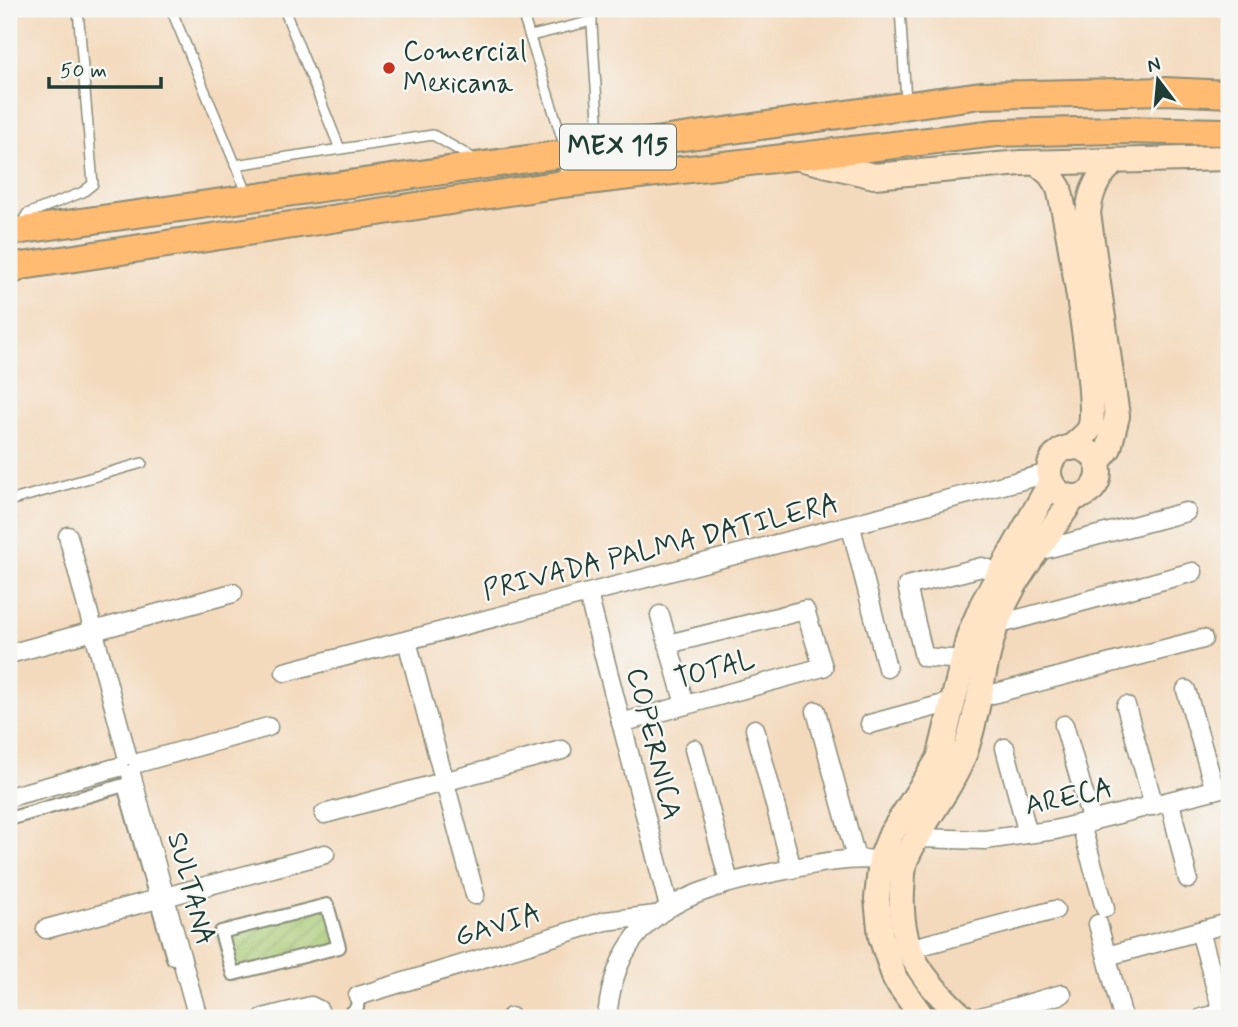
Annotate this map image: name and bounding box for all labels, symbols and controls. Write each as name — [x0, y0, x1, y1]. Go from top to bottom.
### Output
place label: Comercial Mexicana — [403, 34, 527, 103]
scale bar — [49, 46, 161, 90]
north arrow — [1122, 46, 1192, 116]
text: N — [1144, 51, 1163, 79]
text: 50 m — [60, 57, 107, 85]
marker: Comercial Mexicana — [381, 60, 397, 76]
road number: MEX 115 — [560, 124, 676, 170]
street label: PRIVADA PALMA DATILERA — [479, 486, 843, 610]
street label: TOTAL — [670, 641, 760, 699]
street label: COPERNICA — [616, 664, 690, 824]
street label: ARECA — [1022, 771, 1116, 825]
street label: SULTANA — [157, 828, 223, 950]
street label: GAVIA — [450, 895, 546, 957]

